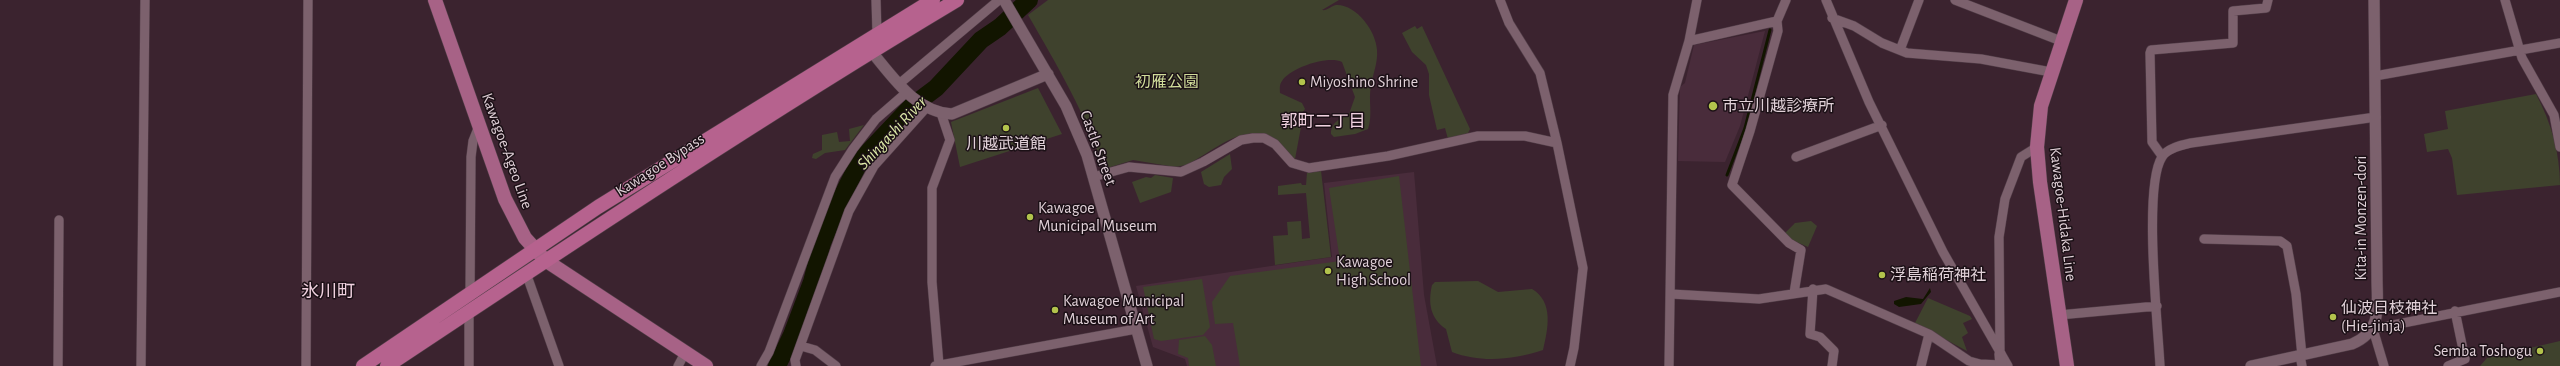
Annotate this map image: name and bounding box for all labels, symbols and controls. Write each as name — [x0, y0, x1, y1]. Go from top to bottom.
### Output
park label: 初雁公園 — [1135, 72, 1199, 92]
place label: Miyoshino Shrine — [1310, 72, 1418, 92]
marker: Miyoshino Shrine — [1297, 77, 1307, 87]
street label: Kawagoe-Ageo Line — [477, 90, 537, 212]
water label: Shingashi River — [853, 92, 931, 174]
place label: 市立川越診療所 — [1722, 96, 1834, 116]
marker: 市立川越診療所 — [1707, 100, 1719, 112]
street label: Castle Street — [1076, 108, 1120, 188]
district label: 郭町二丁目 — [1281, 112, 1365, 132]
marker: 川越武道館 — [1001, 123, 1011, 133]
street label: Kawagoe Bypass — [612, 129, 708, 201]
place label: 川越武道館 — [966, 134, 1046, 154]
street label: Kawagoe-Hidaka Line — [2045, 146, 2081, 282]
street label: Kita-in Monzen-dori — [2351, 156, 2371, 280]
place label: Kawagoe Municipal Museum — [1038, 198, 1157, 236]
marker: Kawagoe Municipal Museum — [1025, 212, 1035, 222]
place label: Kawagoe High School — [1336, 252, 1411, 290]
place label: 浮島稲荷神社 — [1890, 265, 1986, 285]
marker: Kawagoe High School — [1323, 266, 1333, 276]
marker: 浮島稲荷神社 — [1877, 270, 1887, 280]
district label: 氷川町 — [301, 281, 355, 303]
place label: Kawagoe Municipal Museum of Art — [1063, 291, 1184, 329]
place label: 仙波日枝神社 (Hie-jinja) — [2341, 298, 2437, 336]
marker: Kawagoe Municipal Museum of Art — [1050, 305, 1060, 315]
marker: 仙波日枝神社 (Hie-jinja) — [2328, 312, 2338, 322]
place label: Semba Toshogu — [2434, 341, 2532, 361]
marker: Semba Toshogu — [2535, 346, 2545, 356]

